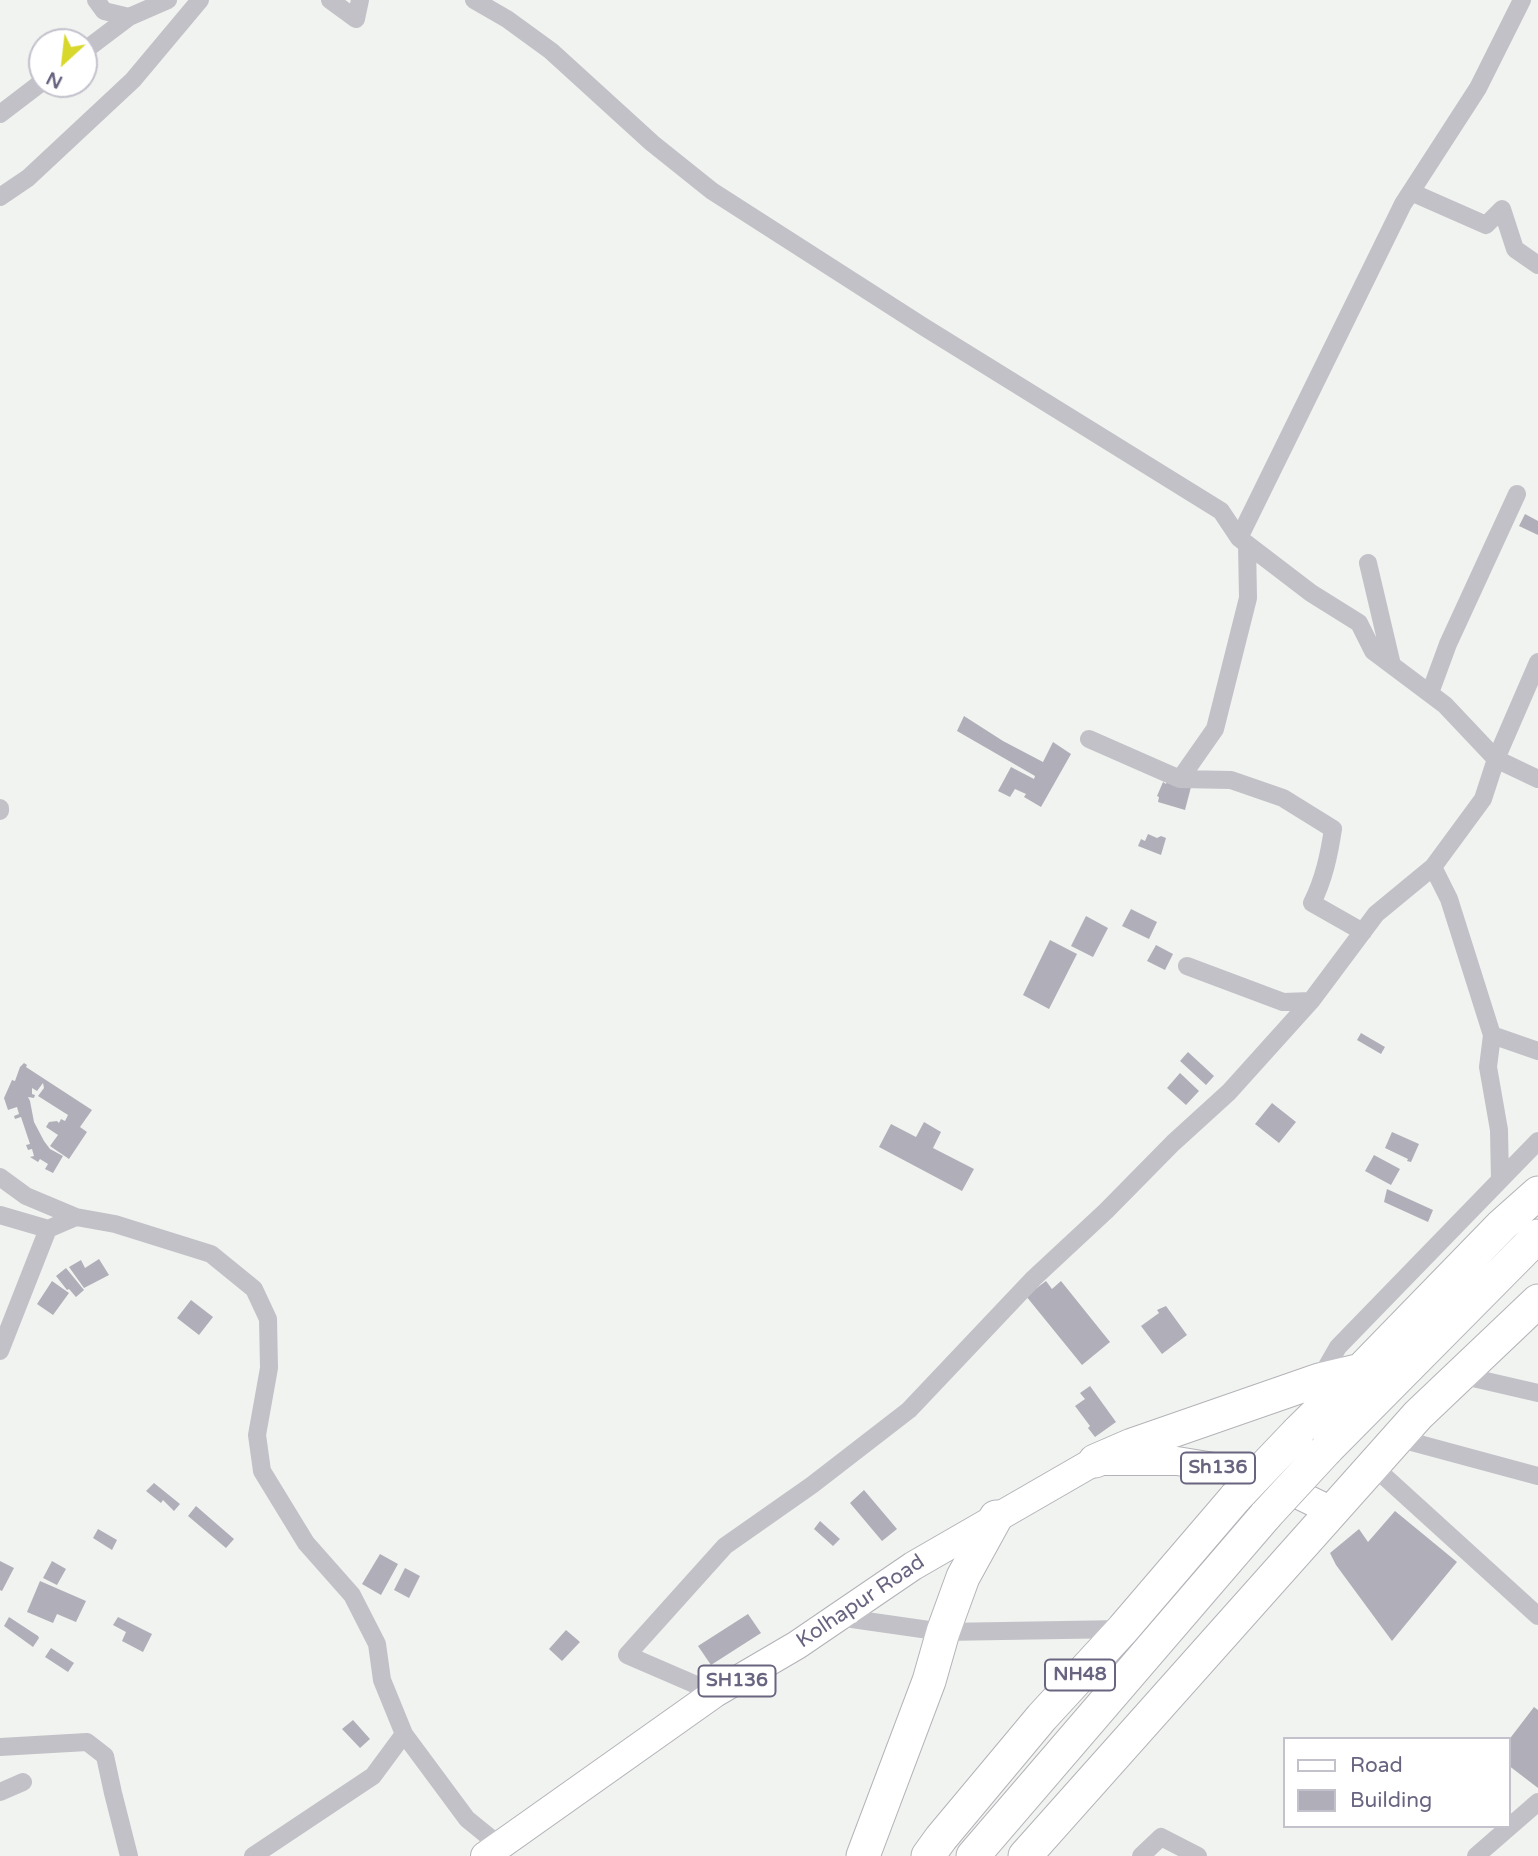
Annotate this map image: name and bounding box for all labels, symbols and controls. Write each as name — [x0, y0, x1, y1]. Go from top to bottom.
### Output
north arrow — [28, 28, 98, 98]
text: N — [43, 67, 66, 93]
road number: Sh136 — [1181, 1452, 1255, 1484]
street label: Kolhapur Road — [792, 1550, 930, 1654]
road number: NH48 — [1045, 1660, 1115, 1690]
road number: SH136 — [698, 1666, 776, 1696]
legend — [1282, 1737, 1510, 1828]
text: Road — [1350, 1753, 1403, 1778]
text: Building — [1350, 1788, 1432, 1813]

